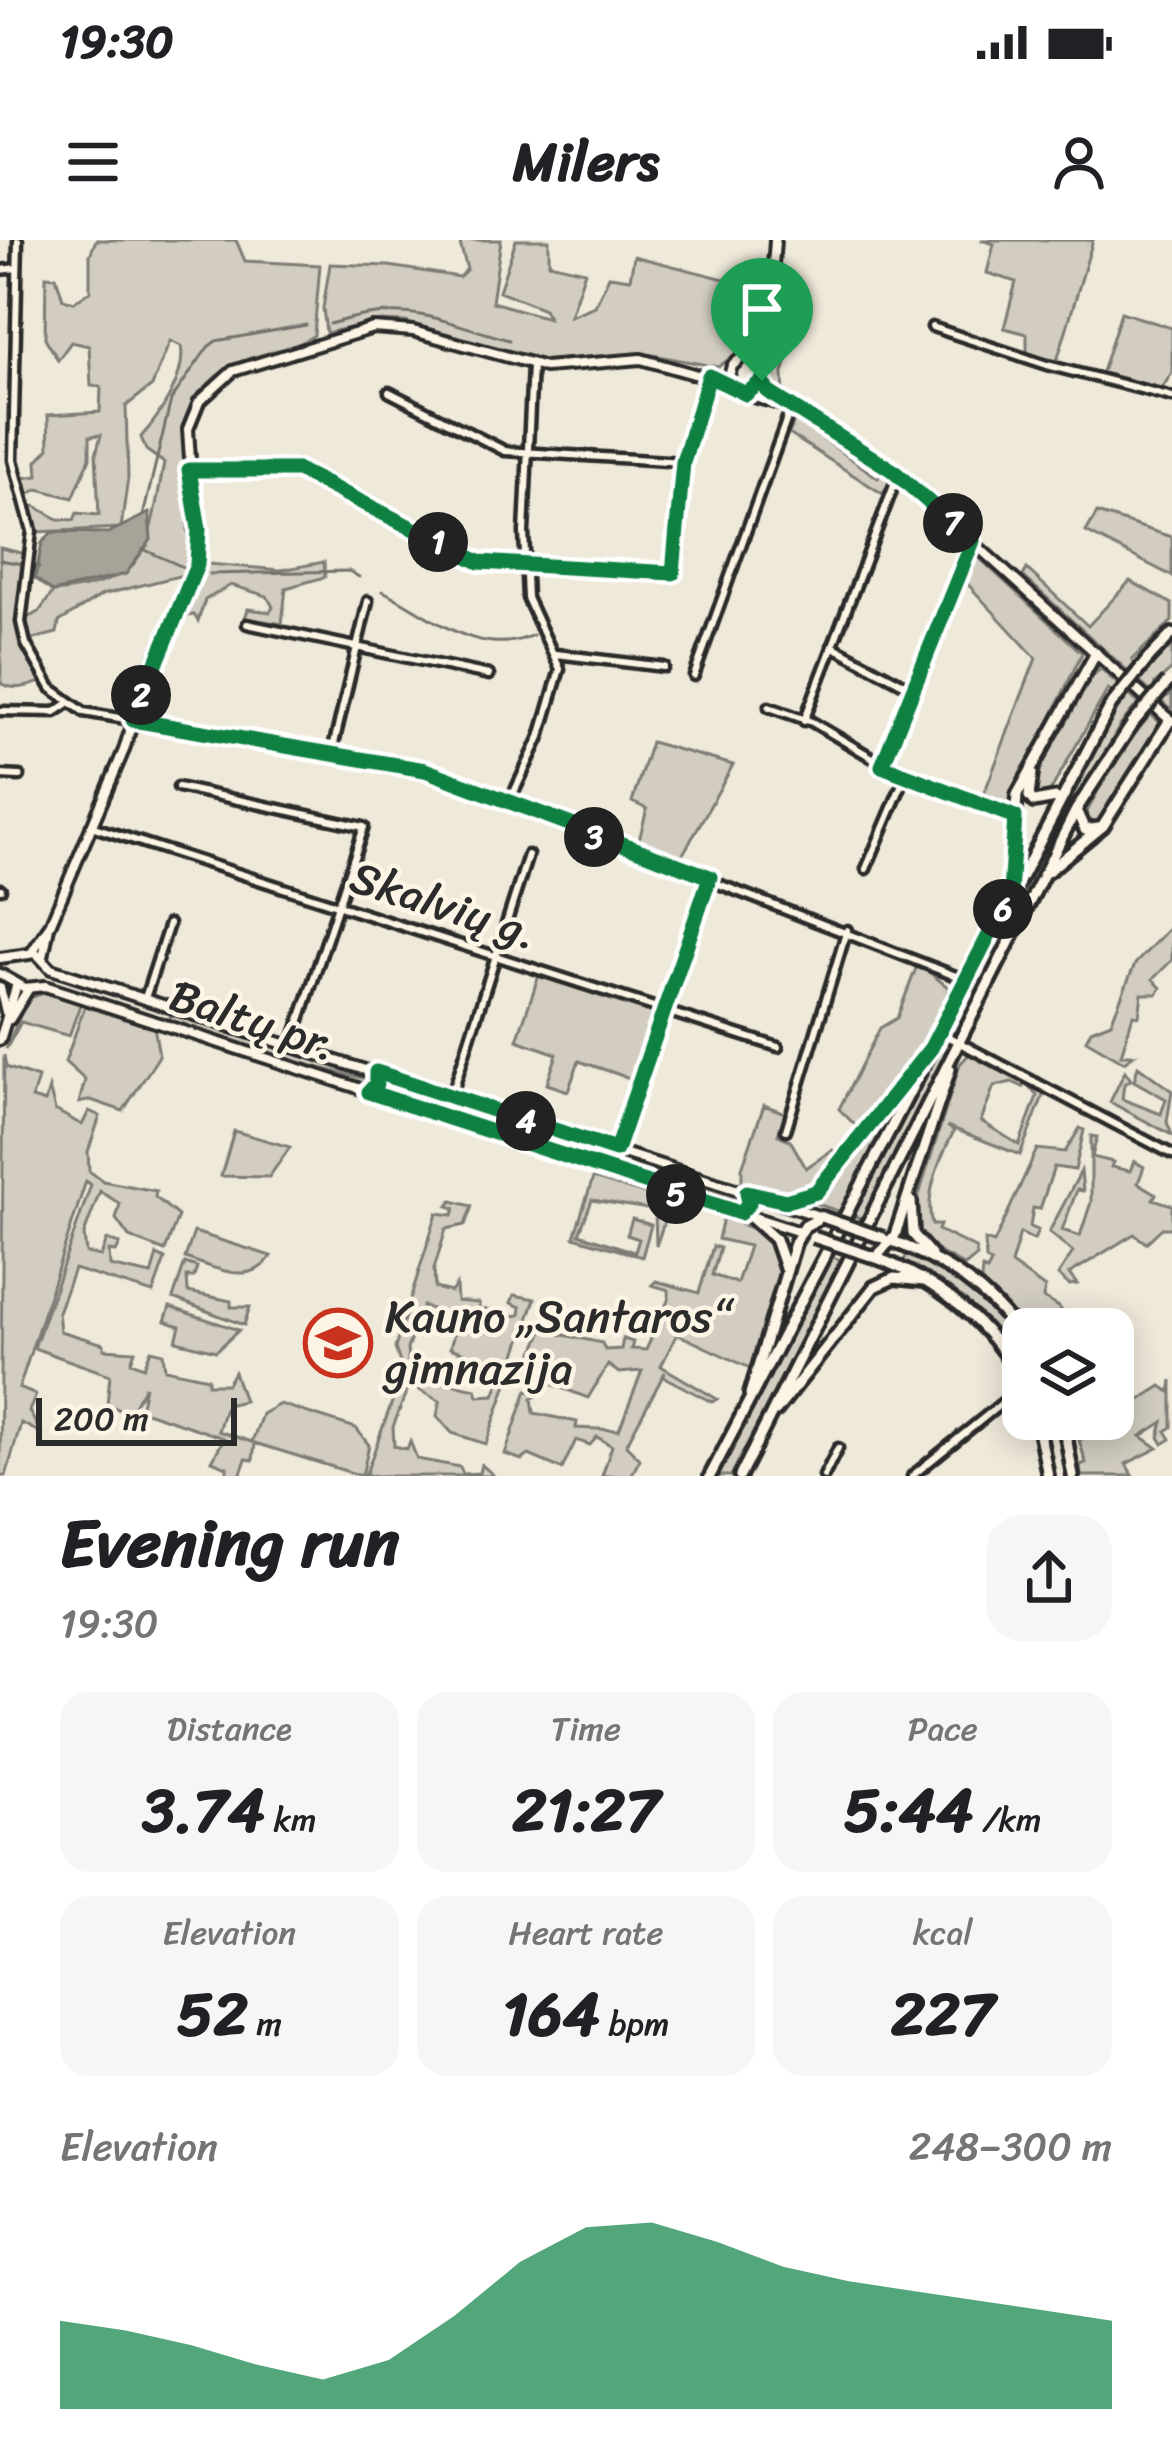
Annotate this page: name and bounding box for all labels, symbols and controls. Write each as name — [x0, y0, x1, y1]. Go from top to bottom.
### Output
text: 19:30 — [60, 2, 174, 82]
text: Milers — [513, 114, 659, 210]
icon: menu — [60, 129, 126, 195]
icon: person — [1046, 129, 1112, 195]
pin — [711, 258, 813, 381]
icon: arrive — [729, 276, 795, 342]
pin: 7 — [923, 493, 983, 553]
text: 7 — [944, 494, 962, 552]
pin: 1 — [408, 512, 468, 572]
text: 1 — [431, 513, 445, 571]
pin: 2 — [111, 665, 171, 725]
text: 2 — [131, 666, 151, 724]
pin: 3 — [564, 807, 624, 867]
text: 3 — [585, 808, 603, 866]
street label: Skalvių g. — [340, 837, 548, 973]
pin: 6 — [973, 879, 1033, 939]
text: 6 — [994, 880, 1012, 938]
street label: Baltų pr. — [159, 955, 347, 1085]
pin: 4 — [496, 1091, 556, 1151]
text: 4 — [516, 1092, 536, 1150]
pin: 5 — [646, 1164, 706, 1224]
text: 5 — [666, 1165, 686, 1223]
place label: Kauno „Santaros“ gimnazija — [382, 1277, 734, 1409]
school or university icon: Kauno „Santaros“ gimnazija — [303, 1308, 373, 1378]
map controls — [1002, 1308, 1134, 1440]
button: layers — [1002, 1308, 1134, 1440]
text: 200 m — [54, 1390, 149, 1448]
scale bar — [36, 1392, 237, 1445]
text: Evening run — [60, 1485, 400, 1602]
button: share — [986, 1515, 1112, 1641]
text: 19:30 — [60, 1589, 159, 1658]
text: Distance — [167, 1700, 292, 1758]
text: Time — [551, 1700, 621, 1758]
text: Pace — [908, 1700, 978, 1758]
text: 3.74 — [142, 1758, 265, 1864]
text: 21:27 — [512, 1758, 660, 1864]
text: 5:44 — [844, 1758, 974, 1864]
text: km — [265, 1791, 316, 1849]
text: /km — [974, 1791, 1041, 1849]
text: Elevation — [163, 1904, 296, 1962]
text: Heart rate — [509, 1904, 663, 1962]
text: kcal — [913, 1904, 973, 1962]
text: 52 — [177, 1962, 248, 2068]
text: 164 — [503, 1962, 600, 2068]
text: 227 — [891, 1962, 994, 2068]
text: m — [248, 1995, 282, 2053]
text: bpm — [600, 1995, 669, 2053]
text: Elevation — [60, 2112, 218, 2181]
text: 248–300 m — [909, 2112, 1112, 2181]

